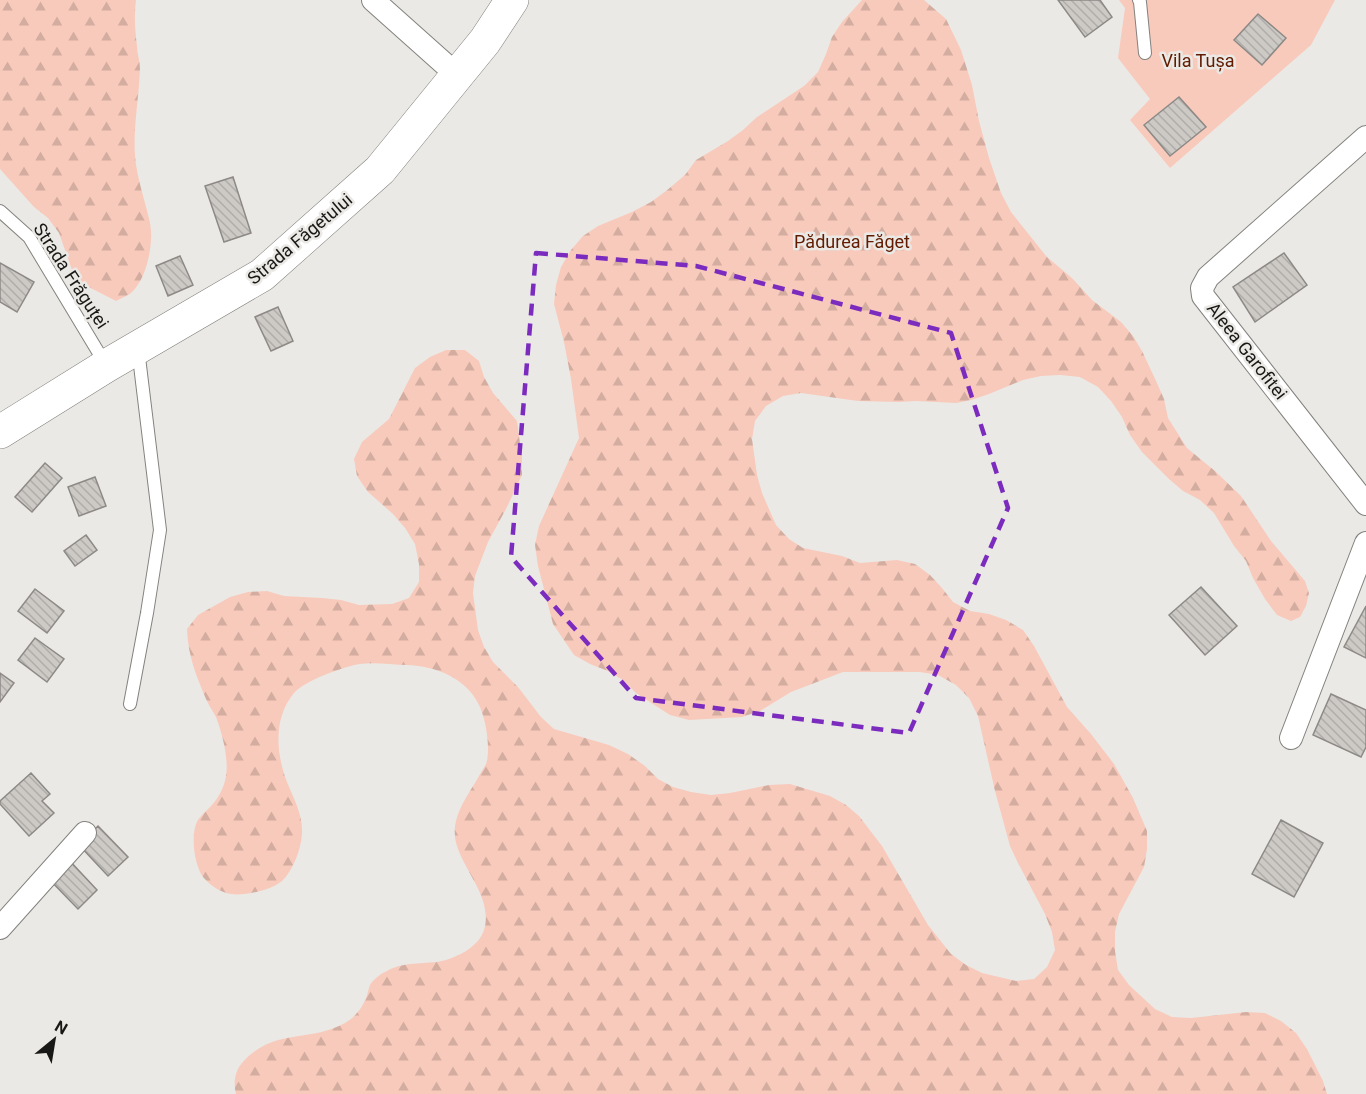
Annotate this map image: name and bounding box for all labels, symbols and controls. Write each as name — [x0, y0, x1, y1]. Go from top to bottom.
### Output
park label: Vila Tușa — [1161, 50, 1235, 72]
street label: Strada Făgetului — [243, 189, 356, 288]
street label: Strada Frăguței — [29, 219, 113, 333]
park label: Pădurea Făget — [794, 231, 910, 252]
street label: Aleea Garofitei — [1203, 298, 1292, 403]
north arrow — [24, 1010, 84, 1070]
text: N — [52, 1016, 71, 1038]

